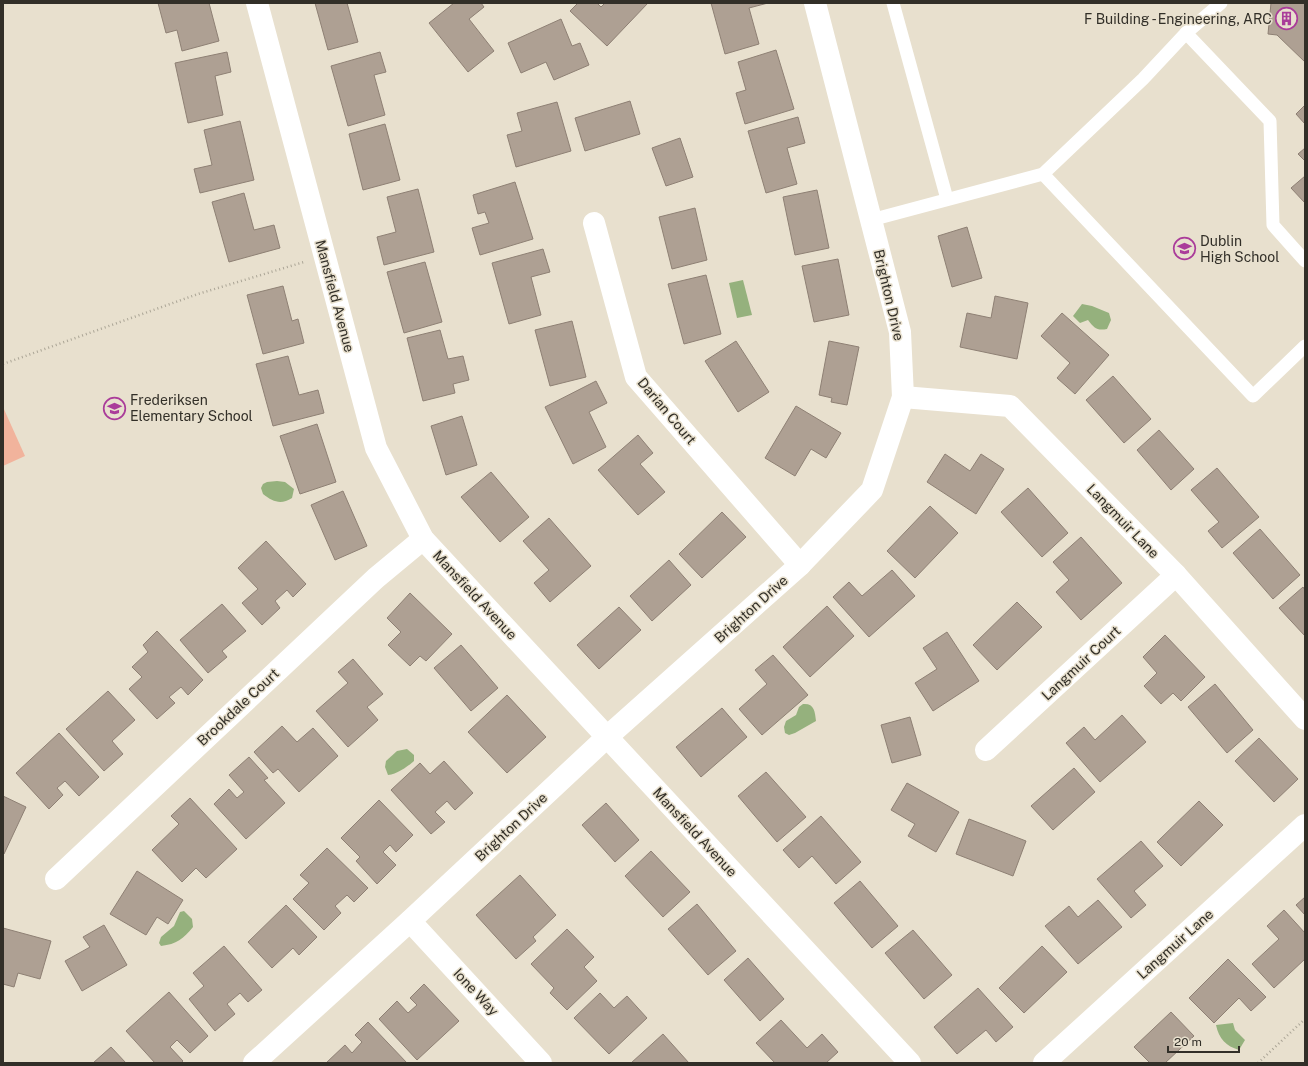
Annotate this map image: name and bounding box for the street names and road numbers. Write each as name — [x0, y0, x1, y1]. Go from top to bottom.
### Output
street label: Mansfield Avenue — [312, 238, 358, 354]
street label: Brighton Drive — [871, 248, 907, 342]
street label: Darian Court — [634, 374, 700, 448]
street label: Langmuir Lane — [1084, 481, 1162, 561]
street label: Mansfield Avenue — [430, 547, 520, 643]
street label: Brighton Drive — [711, 572, 791, 646]
street label: Langmuir Court — [1038, 623, 1124, 703]
street label: Brookdale Court — [194, 665, 282, 749]
street label: Mansfield Avenue — [650, 784, 740, 880]
street label: Brighton Drive — [472, 789, 550, 865]
street label: Langmuir Lane — [1134, 906, 1216, 982]
street label: Ione Way — [450, 965, 502, 1019]

